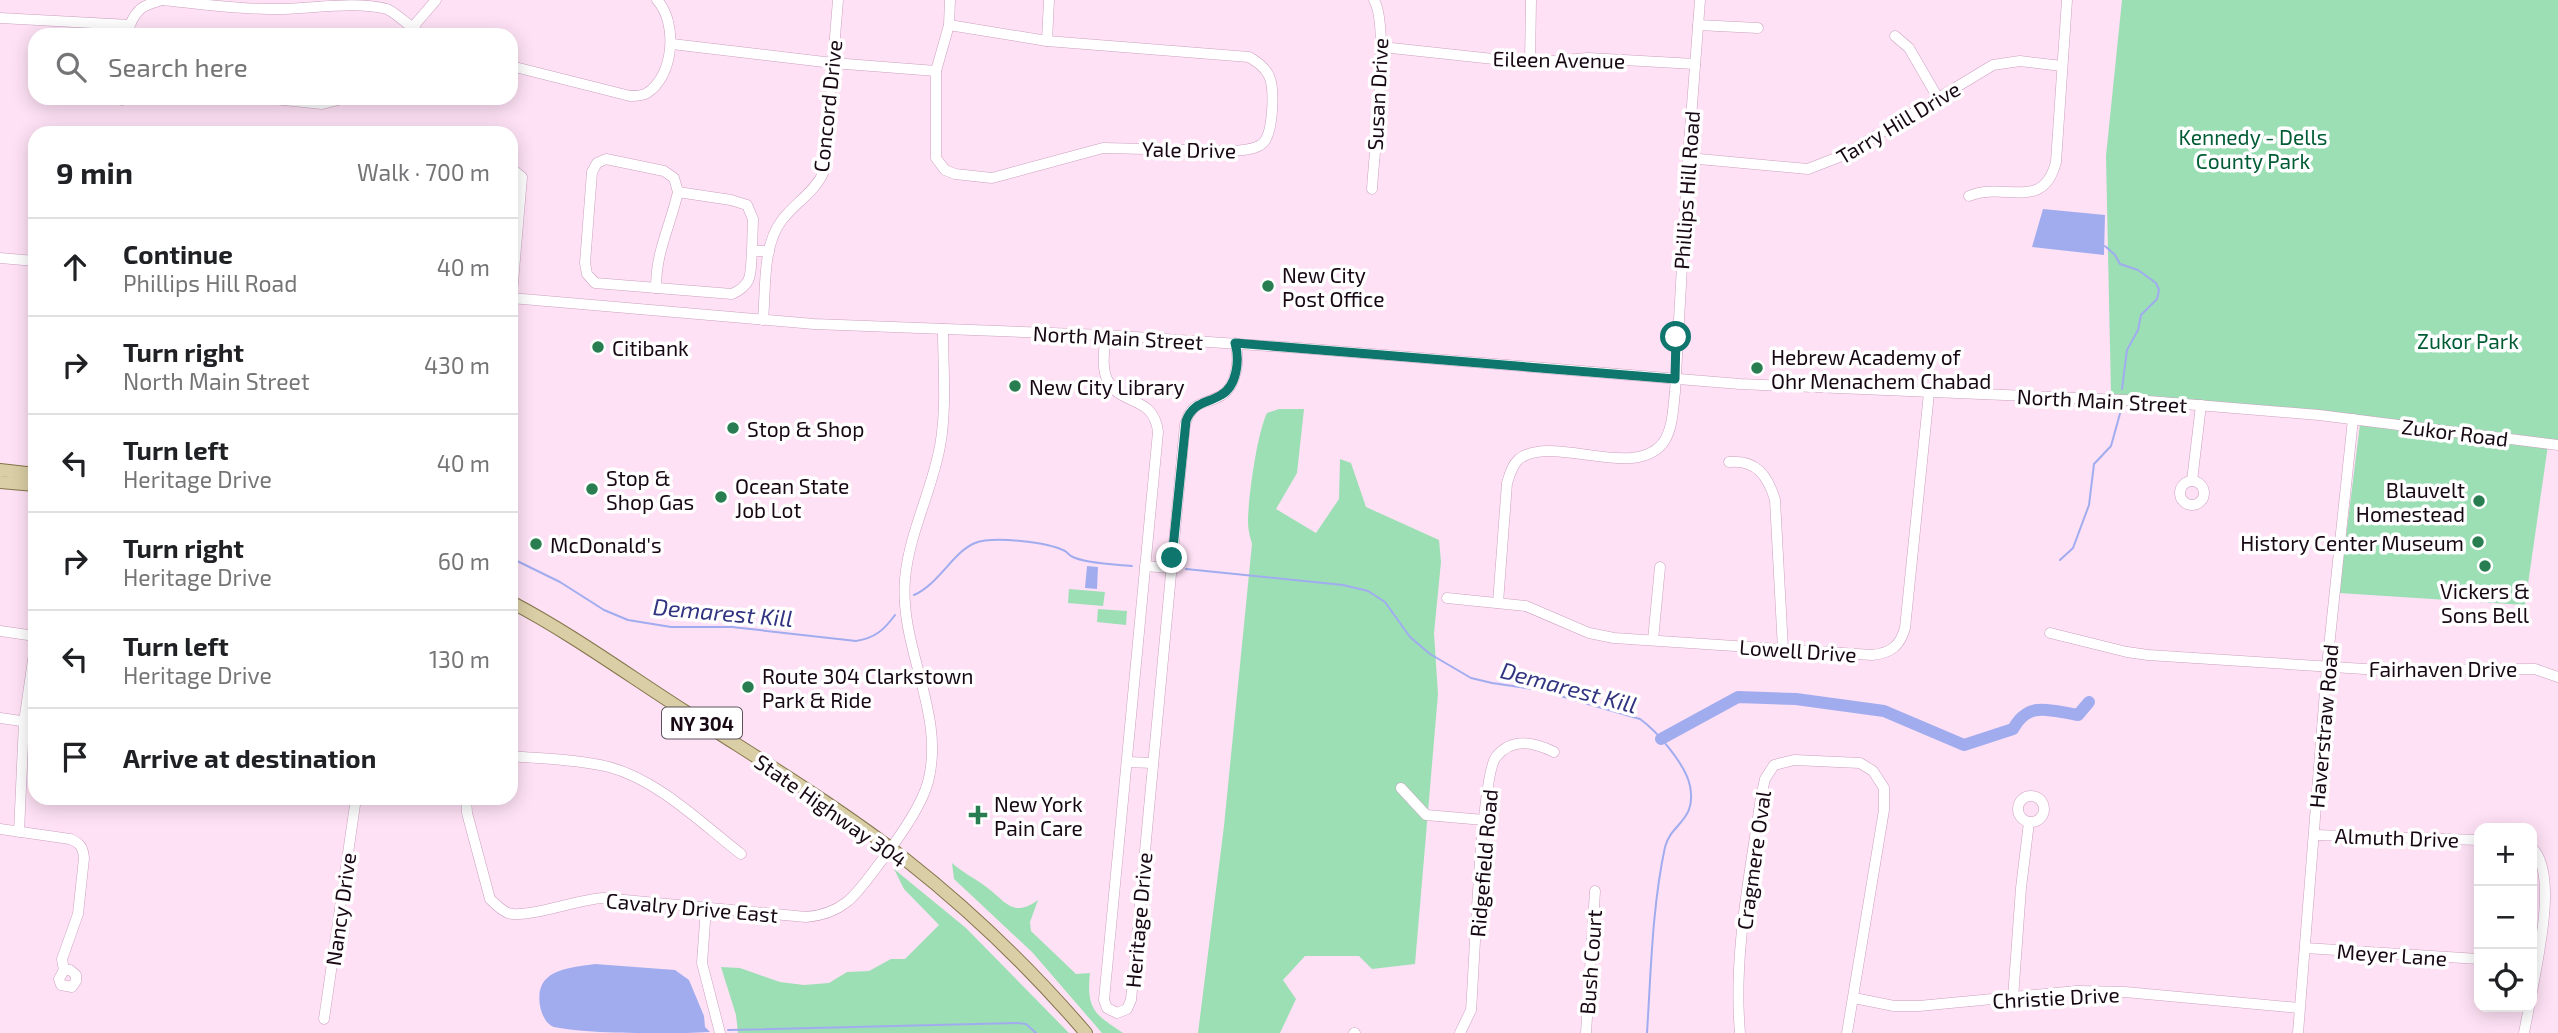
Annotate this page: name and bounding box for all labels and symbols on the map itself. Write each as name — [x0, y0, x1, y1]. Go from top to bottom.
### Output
street label: Susan Drive — [1362, 37, 1392, 151]
street label: Concord Drive — [808, 39, 846, 173]
street label: Eileen Avenue — [1493, 45, 1625, 73]
street label: Tarry Hill Drive — [1832, 75, 1964, 169]
street label: Phillips Hill Road — [1668, 110, 1704, 270]
park label: Kennedy - Dells County Park — [2179, 124, 2327, 173]
street label: Yale Drive — [1142, 136, 1236, 162]
place label: New City Post Office — [1282, 262, 1384, 311]
marker: New City Post Office — [1260, 278, 1276, 294]
street label: North Main Street — [1032, 320, 1204, 354]
route start — [1660, 321, 1691, 352]
park label: Zukor Park — [2417, 328, 2519, 353]
place label: Citibank — [612, 335, 689, 360]
marker: Citibank — [590, 339, 606, 355]
place label: Hebrew Academy of Ohr Menachem Chabad — [1771, 344, 1991, 393]
marker: Hebrew Academy of Ohr Menachem Chabad — [1749, 360, 1765, 376]
place label: New City Library — [1029, 374, 1185, 399]
marker: New City Library — [1007, 378, 1023, 394]
street label: North Main Street — [2016, 383, 2188, 417]
street label: Zukor Road — [2400, 413, 2510, 451]
place label: Stop & Shop — [747, 416, 864, 441]
marker: Stop & Shop — [725, 420, 741, 436]
place label: Stop & Shop Gas — [606, 465, 694, 514]
place label: Ocean State Job Lot — [735, 473, 849, 522]
place label: Blauvelt Homestead — [2356, 477, 2465, 526]
marker: Stop & Shop Gas — [584, 481, 600, 497]
marker: Ocean State Job Lot — [713, 489, 729, 505]
marker: Blauvelt Homestead — [2471, 493, 2487, 509]
place label: History Center Museum — [2240, 530, 2464, 555]
place label: McDonald's — [550, 532, 662, 557]
marker: History Center Museum — [2470, 534, 2486, 550]
marker: McDonald's — [528, 536, 544, 552]
route end — [1156, 542, 1187, 573]
marker: Vickers & Sons Bell — [2477, 558, 2493, 574]
place label: Vickers & Sons Bell — [2440, 578, 2530, 627]
water label: Demarest Kill — [652, 592, 794, 632]
street label: Lowell Drive — [1738, 633, 1858, 667]
street label: Haverstraw Road — [2303, 643, 2343, 809]
water label: Demarest Kill — [1498, 655, 1640, 719]
street label: Fairhaven Drive — [2369, 656, 2517, 681]
place label: Route 304 Clarkstown Park & Ride — [762, 663, 974, 712]
marker: Route 304 Clarkstown Park & Ride — [740, 679, 756, 695]
road number: NY 304 — [662, 708, 742, 738]
street label: State Highway 304 — [750, 748, 912, 872]
street label: Ridgefield Road — [1464, 788, 1502, 938]
street label: Cragmere Oval — [1731, 788, 1775, 931]
place label: New York Pain Care — [994, 791, 1083, 840]
marker: New York Pain Care — [968, 805, 988, 825]
street label: Almuth Drive — [2334, 822, 2460, 852]
street label: Nancy Drive — [320, 851, 360, 967]
street label: Heritage Drive — [1120, 851, 1156, 989]
street label: Cavalry Drive East — [605, 887, 779, 927]
street label: Bush Court — [1574, 909, 1606, 1015]
street label: Meyer Lane — [2336, 938, 2448, 970]
street label: Christie Drive — [1992, 981, 2120, 1013]

